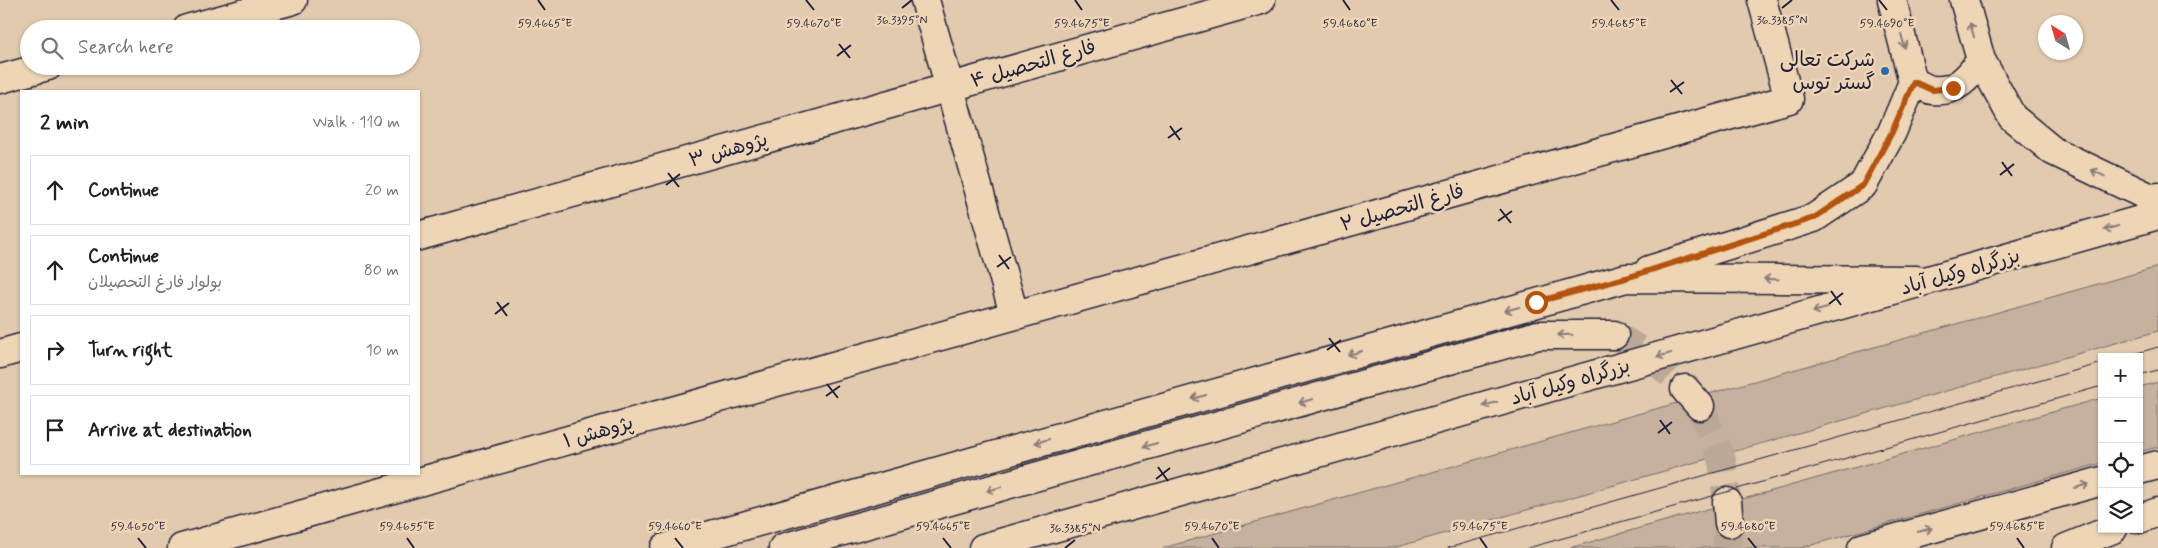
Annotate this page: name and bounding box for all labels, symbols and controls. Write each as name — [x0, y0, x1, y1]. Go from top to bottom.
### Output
text: 36.3395°N — [877, 13, 927, 29]
text: 36.3385°N — [1756, 13, 1808, 29]
north arrow — [2038, 15, 2083, 60]
text: 59.4665°E — [518, 16, 572, 32]
text: 59.4670°E — [786, 16, 842, 32]
text: 59.4675°E — [1054, 16, 1110, 32]
text: 59.4680°E — [1322, 16, 1378, 32]
text: 59.4685°E — [1591, 16, 1647, 32]
text: 59.4690°E — [1860, 16, 1914, 32]
search box — [20, 20, 420, 75]
one-way arrow — [1967, 22, 1977, 38]
one-way arrow — [1898, 33, 1908, 49]
icon: search — [38, 34, 66, 62]
street label: فارغ التحصیل ۴ — [968, 34, 1099, 95]
text: Search here — [78, 35, 174, 60]
place label: شرکت تعالی گستر توس — [1780, 47, 1875, 97]
marker: شرکت تعالی گستر توس — [1879, 65, 1891, 77]
route end — [1942, 77, 1965, 100]
text: 2 min — [40, 109, 89, 137]
text: Walk · 110 m — [312, 112, 400, 133]
street label: پژوهش ۳ — [686, 126, 771, 175]
one-way arrow — [2090, 167, 2105, 177]
icon: ahead — [41, 176, 69, 204]
text: Continue — [88, 178, 159, 203]
street label: فارغ التحصیل ۲ — [1337, 178, 1468, 239]
text: 20 m — [365, 180, 399, 201]
one-way arrow — [2103, 224, 2119, 234]
street label: بزرگراه وکیل آباد — [1898, 243, 2023, 302]
text: Continue — [88, 244, 159, 269]
icon: ahead — [41, 256, 69, 284]
text: 80 m — [364, 260, 399, 281]
text: بولوار فارغ التحصیلان — [88, 272, 222, 293]
one-way arrow — [1763, 274, 1780, 284]
route start — [1525, 291, 1548, 314]
one-way arrow — [1504, 305, 1520, 314]
one-way arrow — [1812, 306, 1828, 316]
one-way arrow — [1557, 330, 1574, 340]
icon: right — [41, 336, 69, 364]
text: Turn right — [88, 338, 172, 363]
text: 10 m — [366, 340, 399, 361]
one-way arrow — [1348, 349, 1364, 359]
one-way arrow — [1656, 350, 1672, 360]
street label: بزرگراه وکیل آباد — [1508, 353, 1633, 412]
map controls — [2098, 353, 2143, 533]
button: + — [2098, 353, 2143, 398]
one-way arrow — [1191, 393, 1207, 403]
one-way arrow — [1299, 396, 1315, 406]
button: − — [2098, 398, 2143, 443]
one-way arrow — [1483, 400, 1499, 409]
street label: پژوهش ۱ — [560, 410, 637, 455]
icon: arrive — [41, 416, 69, 444]
text: Arrive at destination — [88, 418, 252, 443]
one-way arrow — [1035, 437, 1051, 447]
one-way arrow — [1142, 440, 1158, 450]
button: locate — [2098, 443, 2143, 488]
one-way arrow — [2073, 481, 2089, 491]
one-way arrow — [986, 484, 1002, 494]
button: layers — [2098, 488, 2143, 533]
text: 59.4650°E — [110, 519, 166, 535]
text: 59.4655°E — [379, 519, 435, 535]
text: 59.4660°E — [648, 519, 702, 535]
text: 59.4665°E — [916, 519, 970, 535]
text: 59.4670°E — [1184, 519, 1240, 535]
text: 59.4675°E — [1452, 519, 1508, 535]
text: 59.4680°E — [1720, 519, 1776, 535]
text: 59.4685°E — [1989, 519, 2045, 535]
text: 36.3385°N — [1049, 521, 1101, 537]
one-way arrow — [1917, 525, 1933, 535]

